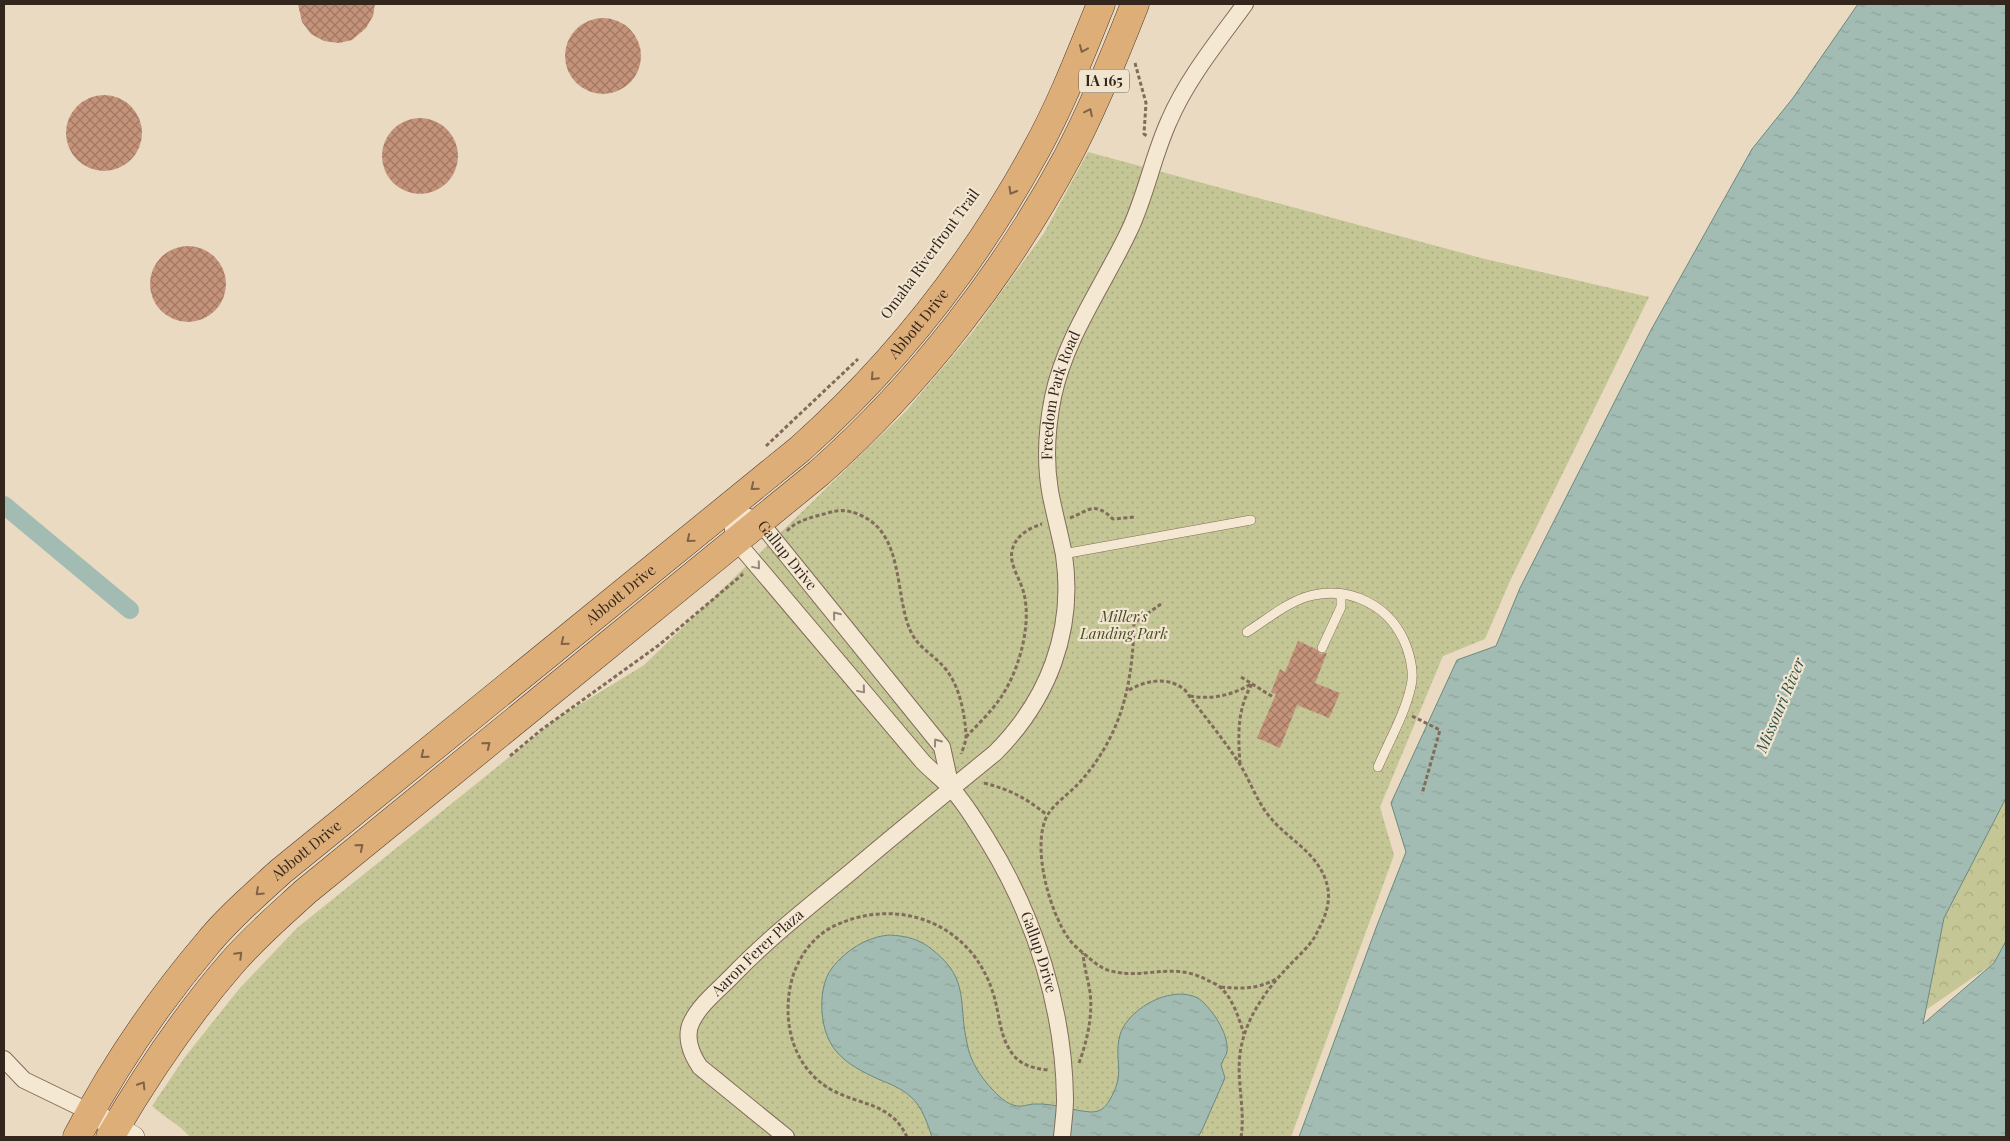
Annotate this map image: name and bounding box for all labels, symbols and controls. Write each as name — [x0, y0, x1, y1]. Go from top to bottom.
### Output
one-way arrow — [1079, 44, 1089, 53]
road number: IA 165 — [1079, 70, 1129, 92]
one-way arrow — [1083, 108, 1093, 117]
street label: Omaha Riverfront Trail — [875, 184, 983, 323]
one-way arrow — [1009, 185, 1019, 194]
street label: Abbott Drive — [883, 284, 953, 363]
street label: Freedom Park Road — [1036, 327, 1084, 460]
one-way arrow — [871, 371, 880, 380]
one-way arrow — [751, 481, 760, 490]
street label: Gallup Drive — [754, 516, 822, 594]
one-way arrow — [687, 534, 696, 542]
street label: Abbott Drive — [580, 560, 659, 629]
one-way arrow — [751, 560, 760, 569]
park label: Miller's Landing Park — [1079, 606, 1168, 643]
one-way arrow — [833, 612, 841, 621]
one-way arrow — [561, 636, 570, 644]
water label: Missouri River — [1750, 653, 1809, 756]
one-way arrow — [856, 685, 865, 694]
one-way arrow — [934, 738, 943, 748]
one-way arrow — [481, 741, 490, 750]
one-way arrow — [421, 750, 430, 758]
street label: Abbott Drive — [266, 815, 345, 885]
one-way arrow — [355, 843, 364, 852]
one-way arrow — [255, 886, 264, 895]
street label: Aaron Ferer Plaza — [706, 904, 808, 1001]
street label: Gallup Drive — [1016, 908, 1062, 995]
one-way arrow — [234, 952, 243, 961]
one-way arrow — [136, 1082, 146, 1091]

